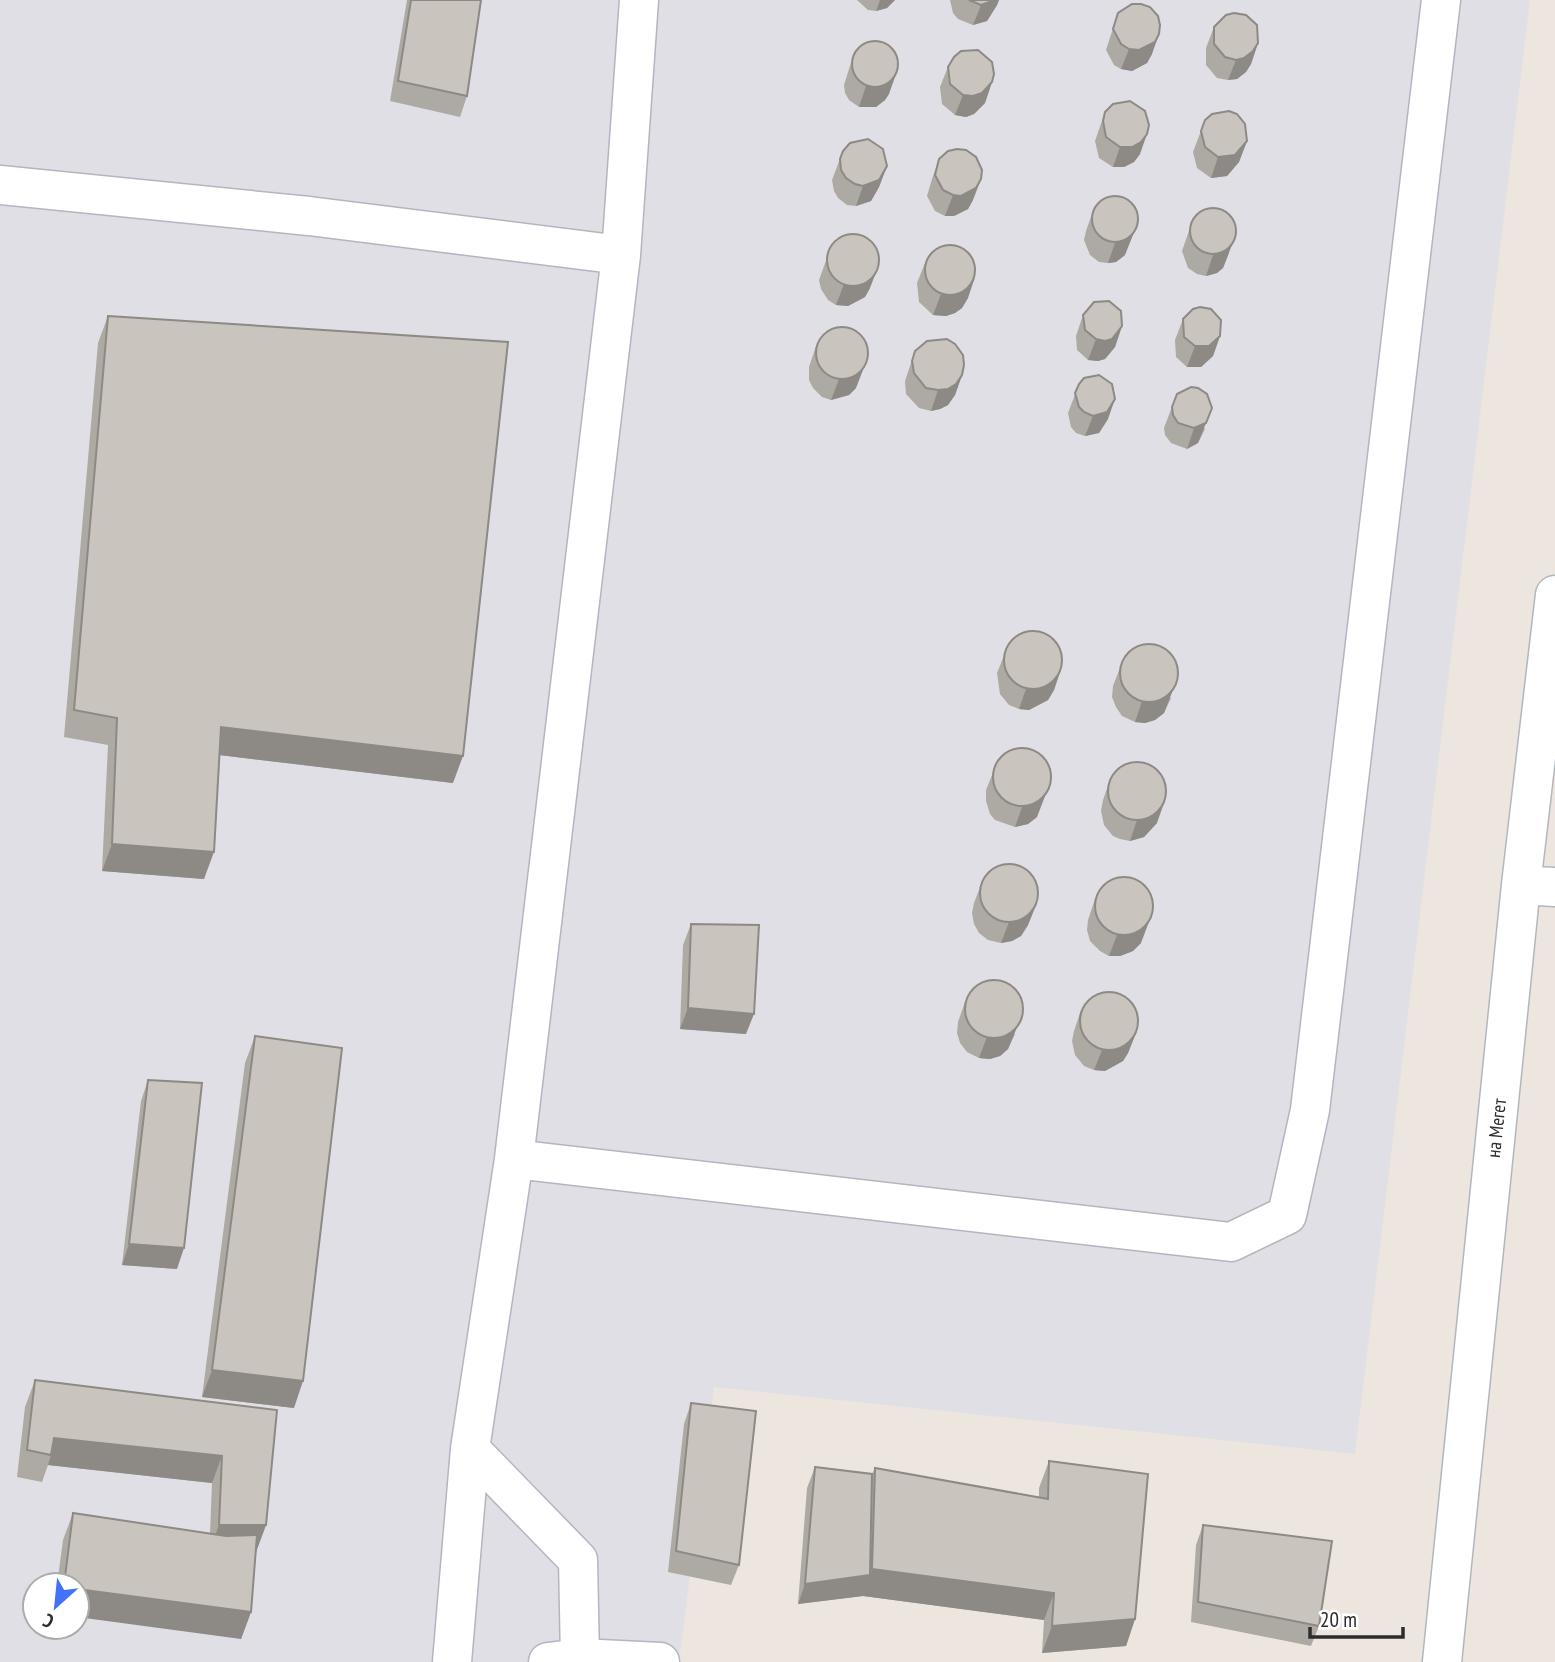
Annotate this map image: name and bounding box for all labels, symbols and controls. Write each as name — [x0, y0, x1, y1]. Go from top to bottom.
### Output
street label: на Мегет — [1481, 1096, 1511, 1159]
north arrow — [21, 1571, 91, 1641]
scale bar — [1310, 1596, 1403, 1640]
text: 20 m — [1320, 1606, 1357, 1633]
text: С — [39, 1608, 58, 1634]

